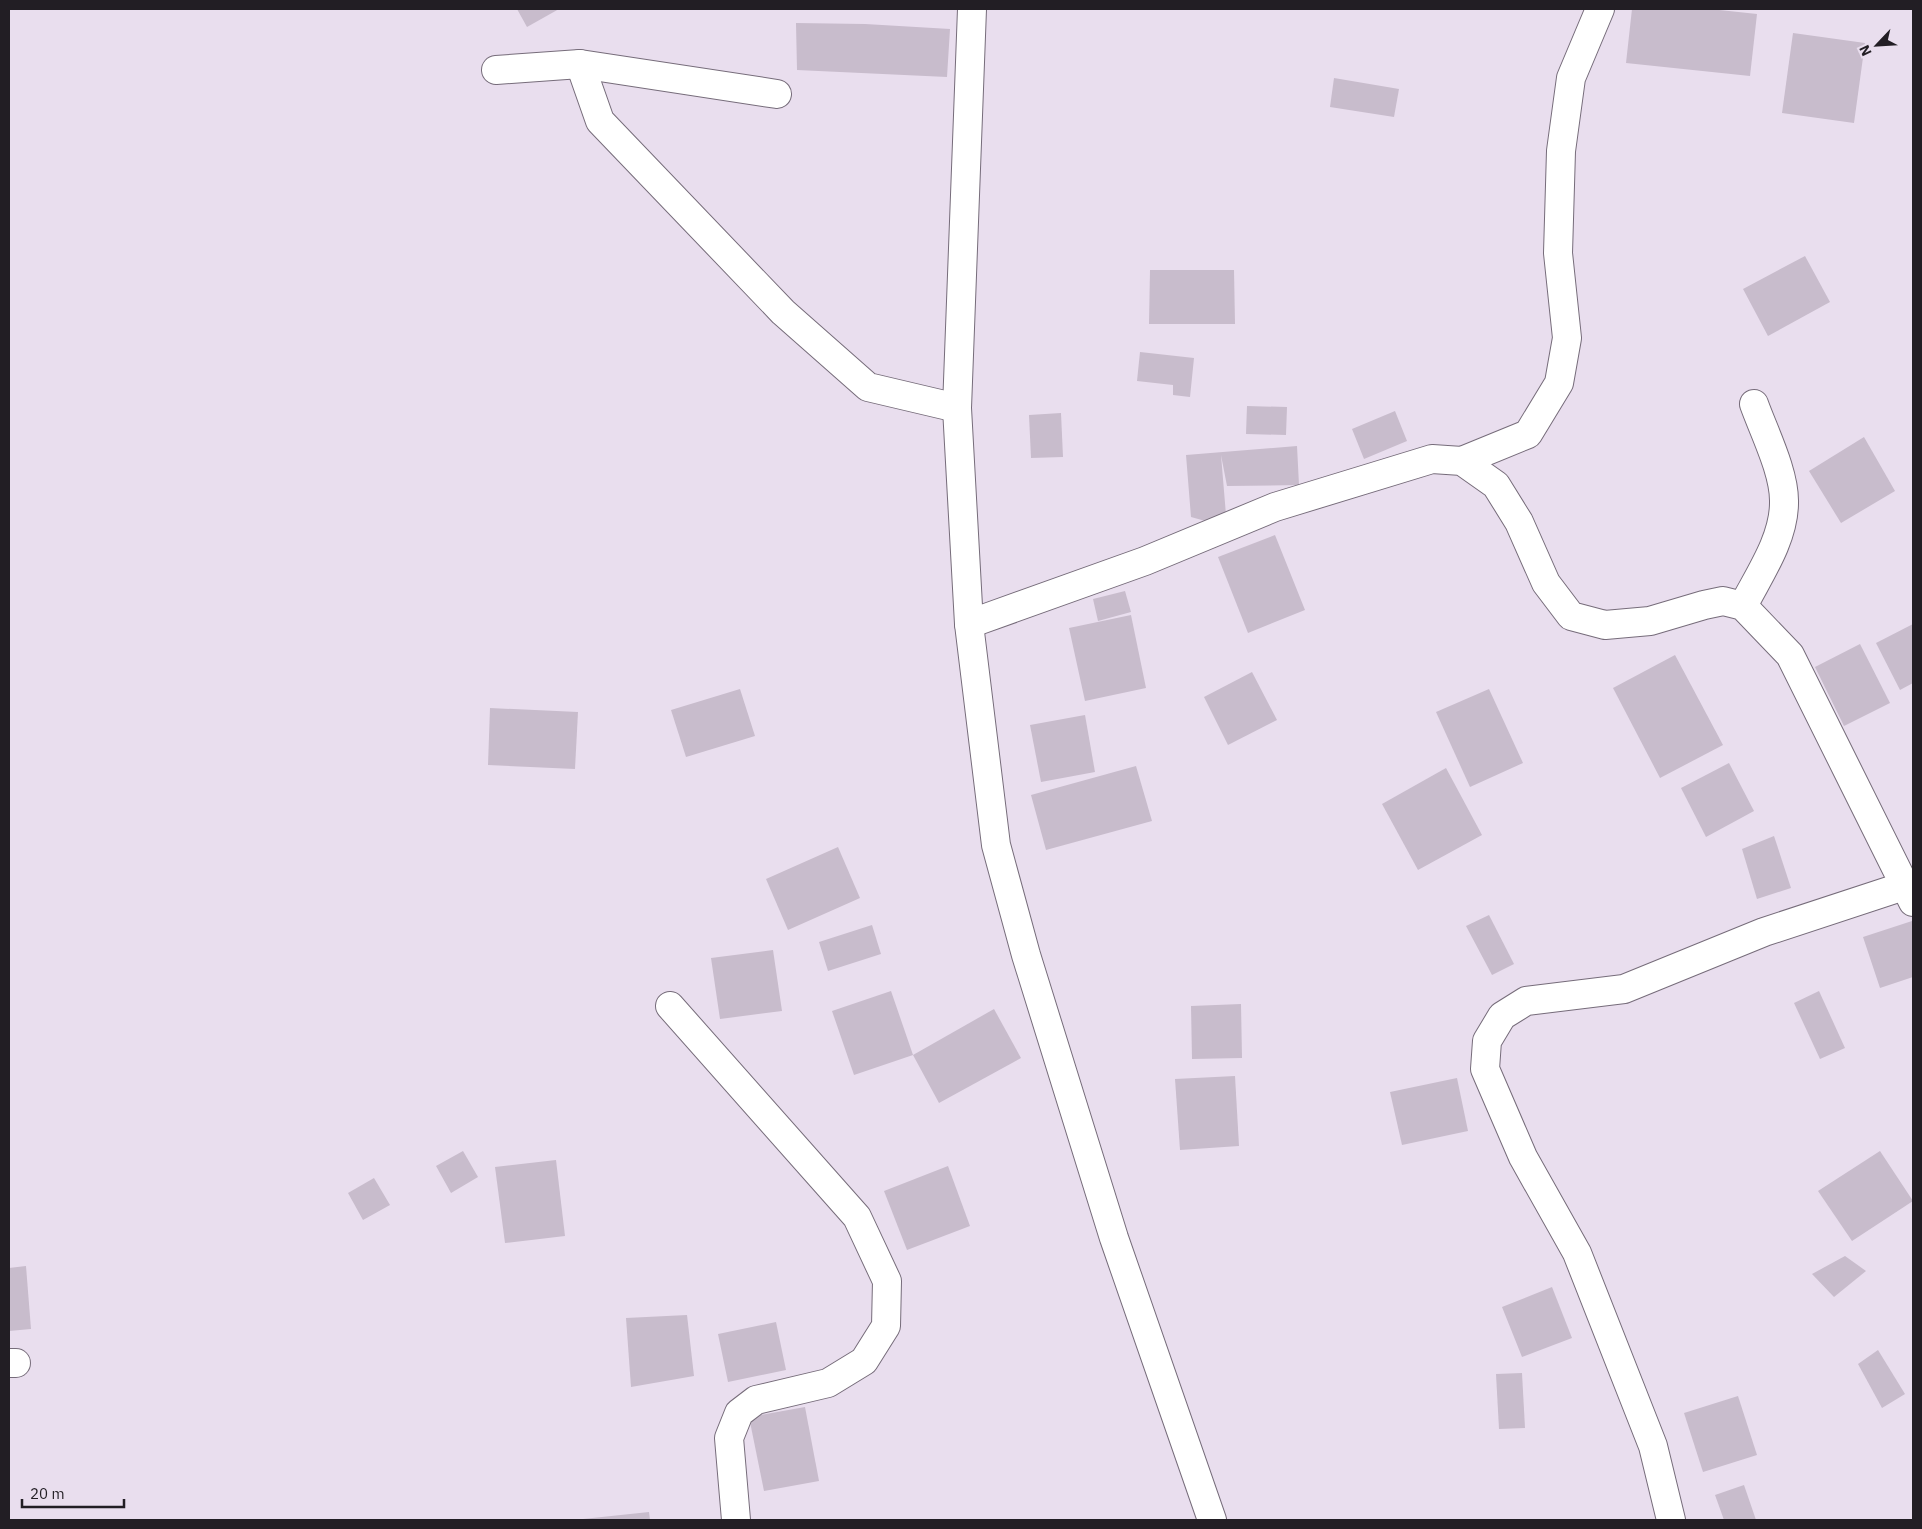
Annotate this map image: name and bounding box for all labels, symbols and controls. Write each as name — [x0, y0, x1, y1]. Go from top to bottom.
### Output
north arrow — [1852, 20, 1902, 70]
text: N — [1855, 42, 1876, 59]
scale bar — [22, 1476, 125, 1508]
text: 20 m — [30, 1484, 65, 1503]

